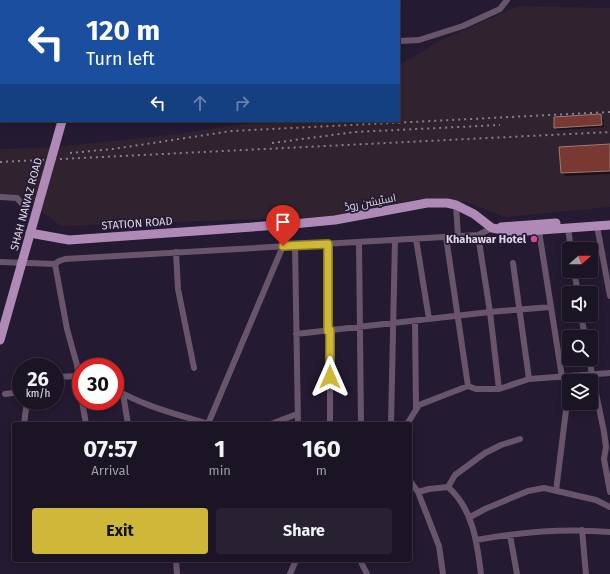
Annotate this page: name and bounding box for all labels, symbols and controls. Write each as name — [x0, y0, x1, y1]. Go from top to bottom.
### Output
text: 120 m — [86, 14, 160, 47]
icon: left — [20, 16, 72, 68]
text: Turn left — [86, 48, 155, 70]
icon: left — [147, 92, 169, 114]
icon: ahead — [189, 92, 211, 114]
icon: right — [231, 92, 253, 114]
street label: SHAH NAWAZ ROAD — [8, 156, 45, 252]
street label: اسٹیشن روڈ — [343, 191, 397, 214]
pin — [266, 205, 300, 246]
icon: arrive — [272, 211, 294, 233]
street label: STATION ROAD — [101, 215, 173, 232]
place label: Khahawar Hotel — [446, 233, 527, 246]
marker: Khahawar Hotel — [529, 234, 539, 244]
north arrow — [562, 242, 598, 278]
map controls — [562, 242, 598, 410]
button: sound — [562, 286, 598, 322]
button: search — [562, 330, 598, 366]
position arrow — [309, 356, 351, 398]
speed limit sign: 30 — [72, 358, 124, 410]
text: 26 — [27, 367, 49, 391]
button: layers — [562, 374, 598, 410]
text: km/h — [26, 388, 50, 400]
text: 07:57 — [83, 435, 137, 463]
text: 1 — [214, 435, 225, 463]
text: 160 — [302, 435, 341, 463]
text: Arrival — [91, 463, 129, 478]
text: min — [208, 463, 231, 478]
text: m — [316, 463, 327, 478]
button: Exit — [32, 508, 208, 554]
button: Share — [216, 508, 392, 554]

